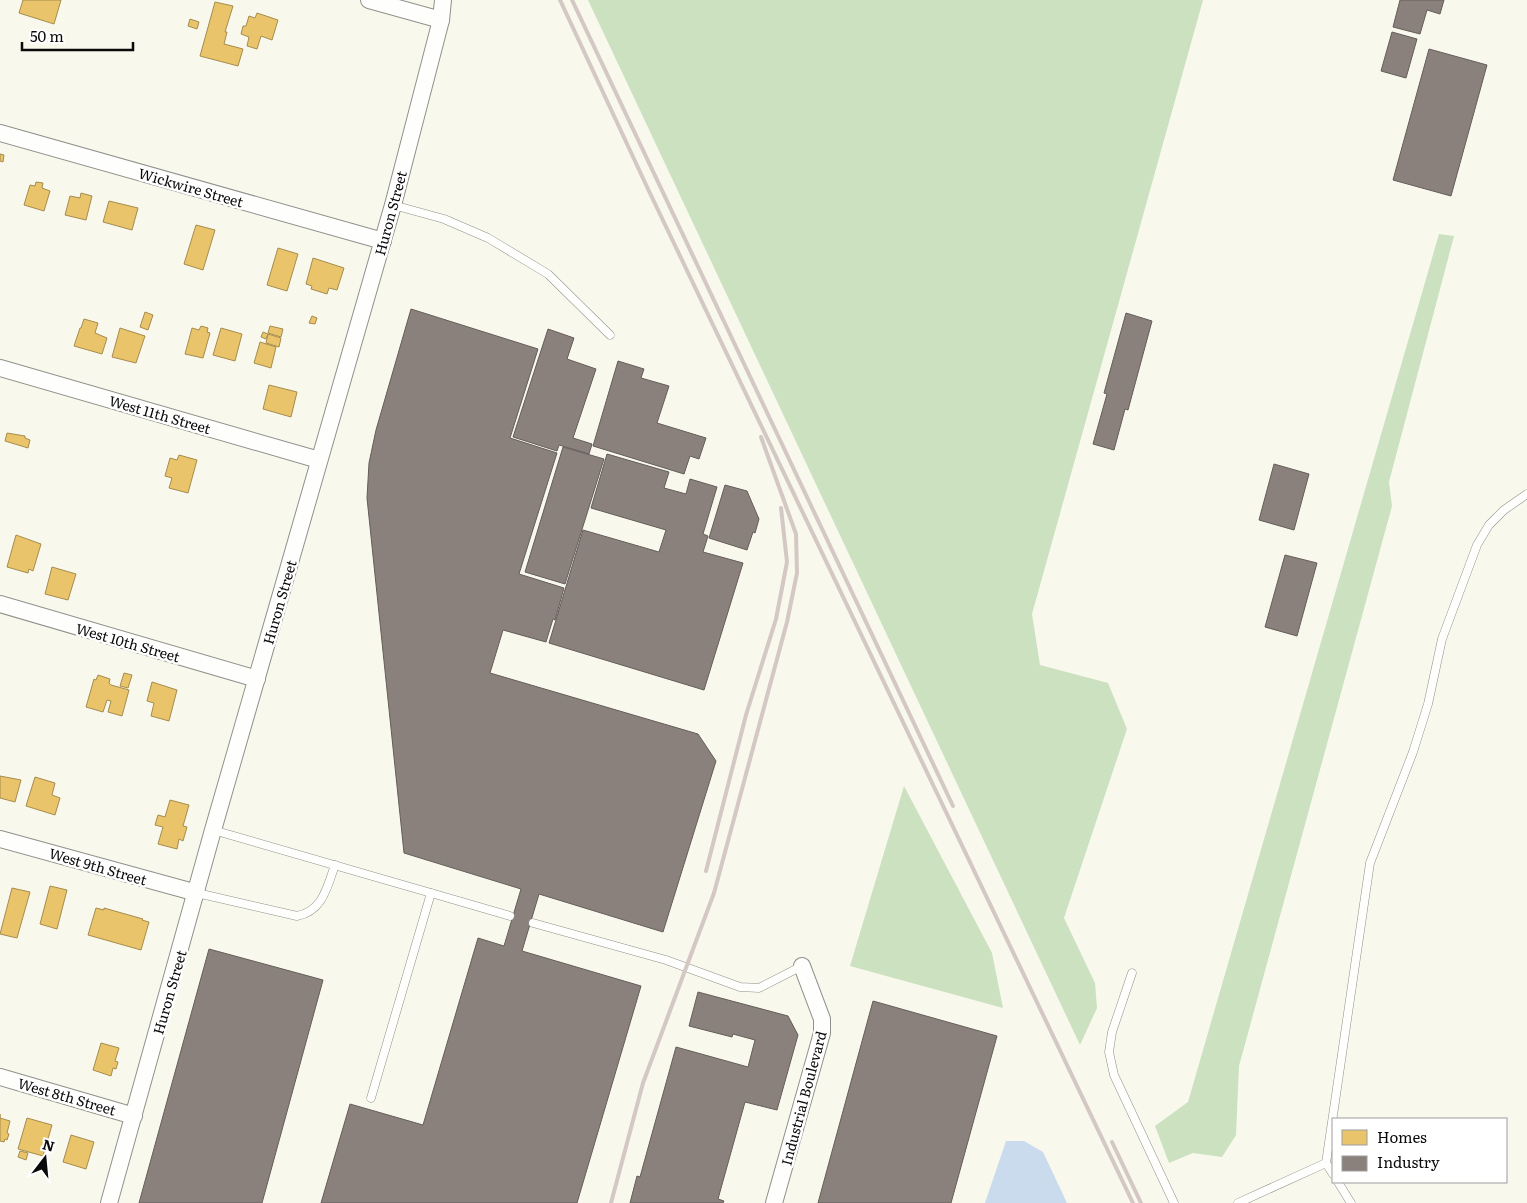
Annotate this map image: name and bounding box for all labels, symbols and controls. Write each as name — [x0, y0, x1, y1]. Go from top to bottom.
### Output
scale bar — [22, 20, 134, 52]
text: 50 m — [30, 24, 64, 47]
street label: Wickwire Street — [136, 162, 246, 212]
street label: Huron Street — [369, 168, 411, 258]
street label: West 11th Street — [107, 390, 214, 438]
street label: Huron Street — [257, 557, 301, 647]
street label: West 10th Street — [74, 618, 183, 666]
street label: West 9th Street — [47, 842, 150, 890]
street label: Huron Street — [147, 947, 191, 1037]
street label: Industrial Boulevard — [775, 1028, 831, 1167]
street label: West 8th Street — [16, 1072, 119, 1120]
legend — [1332, 1118, 1507, 1183]
text: Homes — [1377, 1125, 1427, 1148]
north arrow — [20, 1133, 70, 1183]
text: N — [40, 1133, 58, 1156]
text: Industry — [1377, 1150, 1440, 1173]

